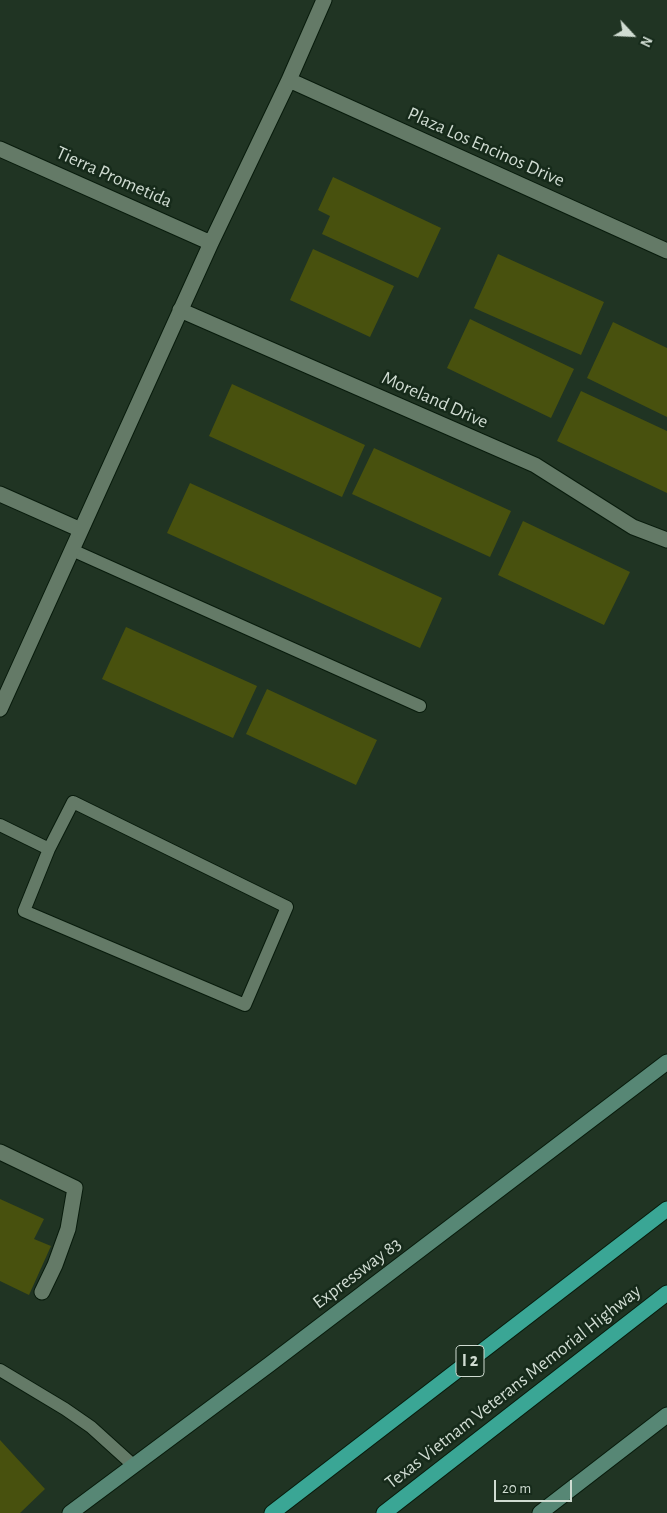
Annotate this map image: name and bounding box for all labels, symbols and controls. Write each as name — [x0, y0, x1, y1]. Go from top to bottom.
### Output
north arrow — [607, 10, 657, 60]
text: N — [637, 34, 654, 49]
street label: Plaza Los Encinos Drive — [404, 102, 568, 192]
street label: Tierra Prometida — [52, 141, 176, 213]
street label: Moreland Drive — [378, 366, 492, 434]
street label: Expressway 83 — [308, 1232, 406, 1314]
street label: Texas Vietnam Veterans Memorial Highway — [380, 1280, 646, 1494]
road number: I 2 — [456, 1345, 484, 1376]
scale bar — [497, 1470, 574, 1502]
text: 20 m — [502, 1481, 531, 1496]

